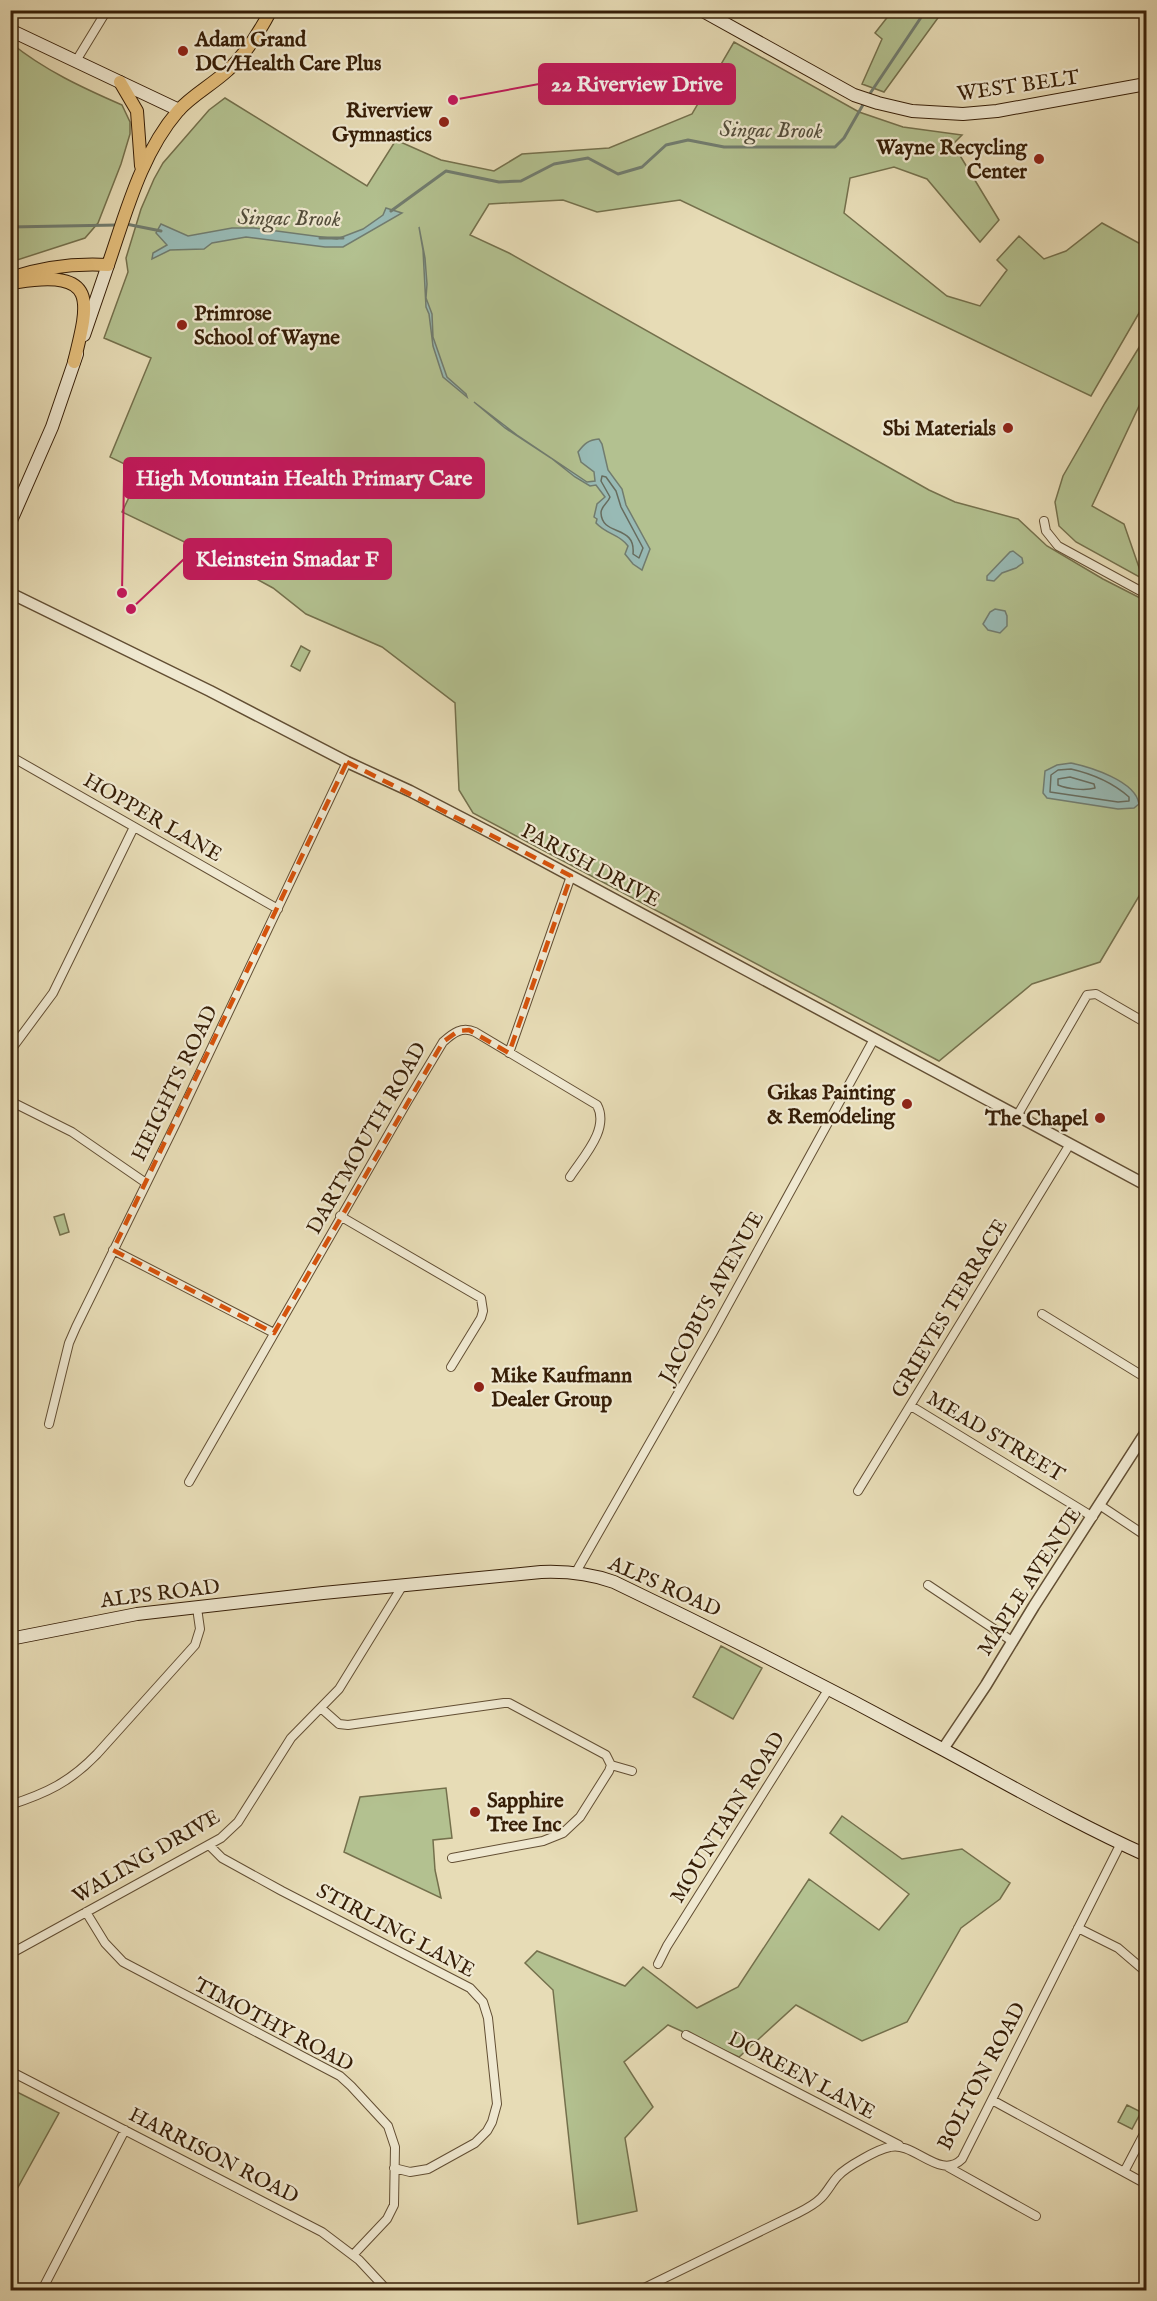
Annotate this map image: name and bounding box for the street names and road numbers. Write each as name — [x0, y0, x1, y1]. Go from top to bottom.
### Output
street label: WEST BELT — [955, 64, 1082, 108]
street label: HOPPER LANE — [78, 768, 227, 869]
street label: PARISH DRIVE — [516, 818, 665, 914]
street label: HEIGHTS ROAD — [126, 1001, 225, 1166]
street label: DARTMOUTH ROAD — [301, 1038, 433, 1240]
street label: JACOBUS AVENUE — [653, 1207, 771, 1390]
street label: GRIEVES TERRACE — [886, 1214, 1015, 1403]
street label: MEAD STREET — [921, 1385, 1070, 1489]
street label: MAPLE AVENUE — [972, 1502, 1088, 1661]
street label: ALPS ROAD — [603, 1550, 725, 1624]
street label: ALPS ROAD — [98, 1574, 221, 1615]
street label: MOUNTAIN ROAD — [665, 1727, 792, 1908]
street label: WALING DRIVE — [68, 1804, 225, 1911]
street label: STIRLING LANE — [311, 1878, 479, 1985]
street label: TIMOTHY ROAD — [189, 1972, 358, 2079]
street label: BOLTON ROAD — [932, 1998, 1033, 2155]
street label: DOREEN LANE — [723, 2026, 880, 2127]
street label: HARRISON ROAD — [124, 2102, 303, 2211]

